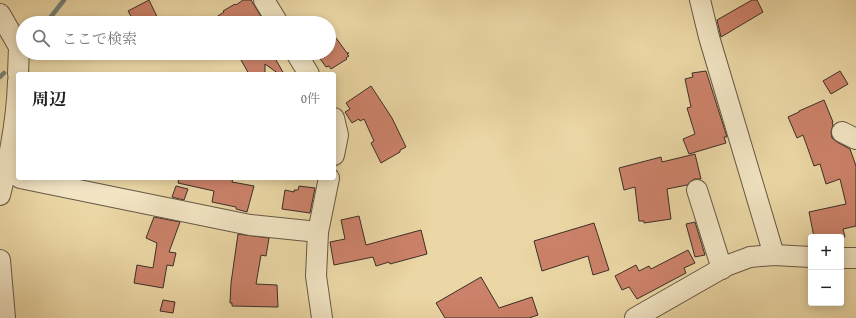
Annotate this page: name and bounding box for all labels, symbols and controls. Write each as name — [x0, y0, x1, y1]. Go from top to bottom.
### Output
search box — [16, 16, 336, 60]
icon: search — [30, 27, 52, 49]
text: ここで検索 — [62, 28, 137, 49]
text: 周辺 — [32, 86, 66, 111]
text: 0件 — [301, 89, 320, 108]
map controls — [808, 234, 844, 306]
button: + — [808, 234, 844, 270]
button: − — [808, 270, 844, 306]

